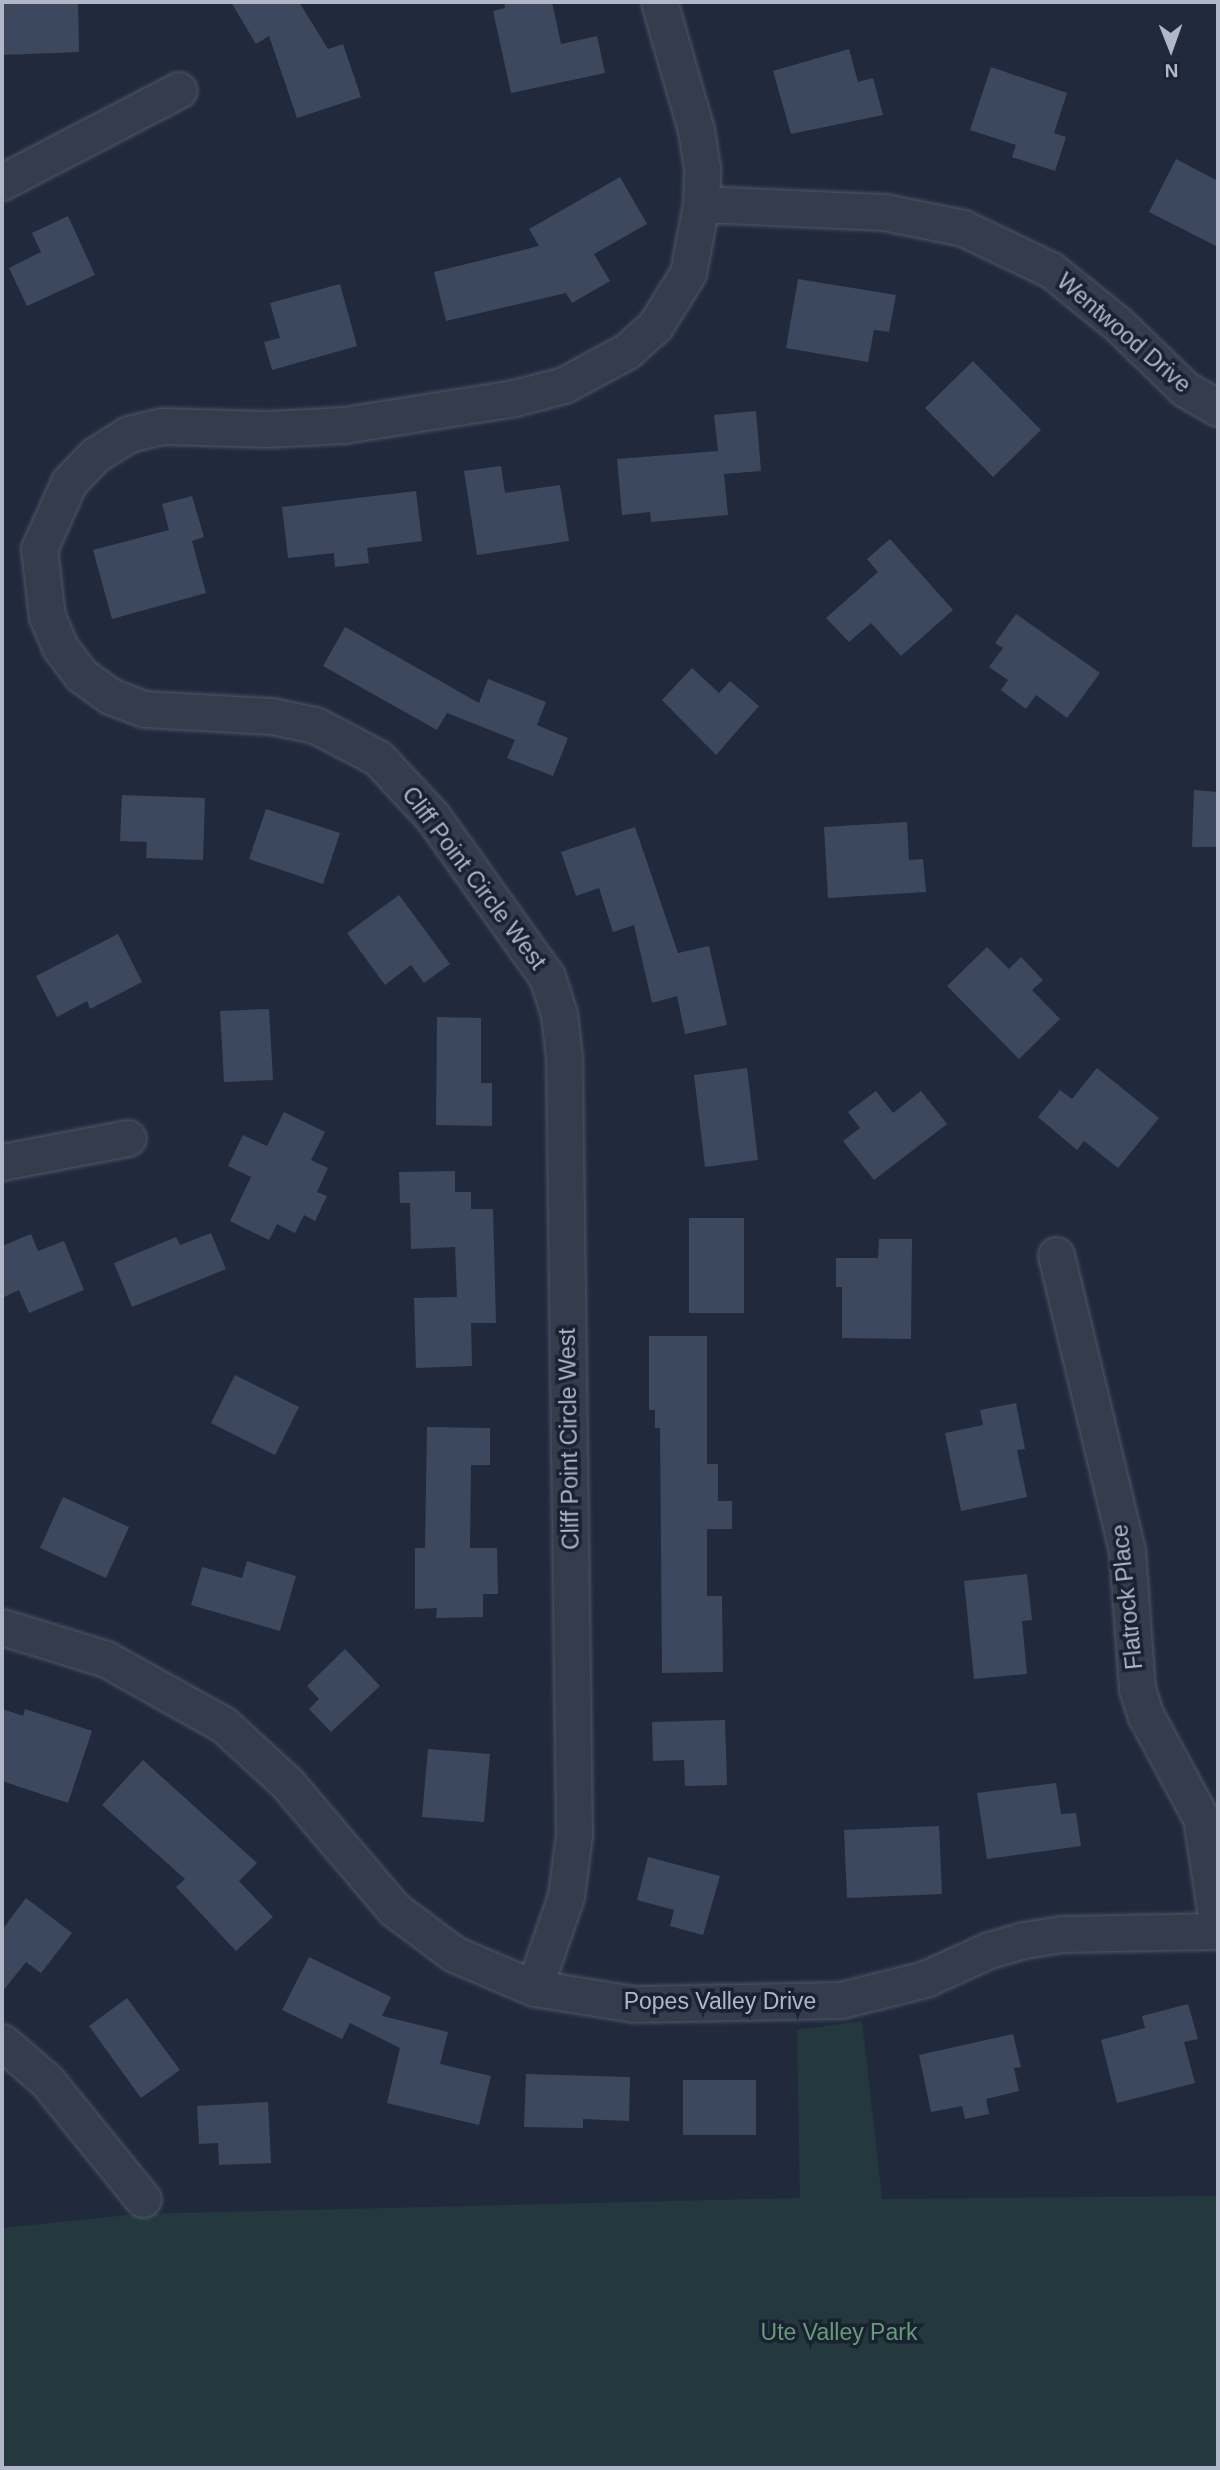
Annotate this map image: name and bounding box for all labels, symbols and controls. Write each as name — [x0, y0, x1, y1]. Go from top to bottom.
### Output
north arrow — [1136, 14, 1206, 84]
text: N — [1164, 60, 1178, 81]
street label: Wentwood Drive — [1051, 267, 1197, 399]
street label: Cliff Point Circle West — [396, 781, 552, 975]
street label: Cliff Point Circle West — [553, 1328, 585, 1550]
street label: Flatrock Place — [1106, 1523, 1148, 1671]
street label: Popes Valley Drive — [624, 1987, 816, 2015]
park label: Ute Valley Park — [761, 2318, 917, 2346]

